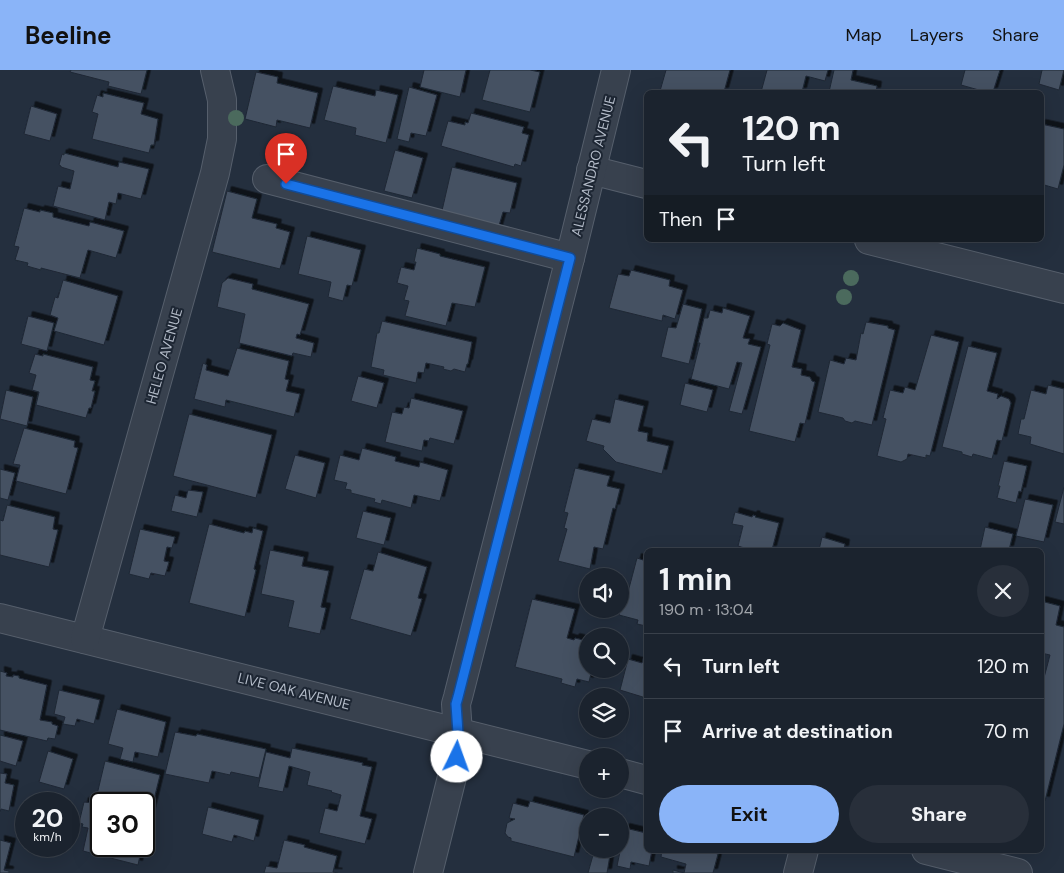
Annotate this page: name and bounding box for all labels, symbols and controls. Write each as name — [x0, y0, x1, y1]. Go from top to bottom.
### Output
text: Beeline — [25, 20, 111, 51]
text: Map — [846, 23, 882, 47]
text: Layers — [910, 23, 964, 47]
text: Share — [992, 23, 1039, 47]
street label: ALESSANDRO AVENUE — [567, 94, 619, 238]
text: 120 m — [742, 105, 841, 151]
icon: left — [659, 110, 724, 175]
pin — [265, 133, 307, 184]
icon: arrive — [272, 140, 300, 168]
text: Turn left — [742, 149, 826, 178]
icon: arrive — [712, 205, 740, 233]
text: Then — [659, 207, 702, 232]
street label: HELEO AVENUE — [142, 306, 186, 406]
text: 1 min — [659, 560, 732, 599]
button: close — [977, 565, 1029, 617]
map controls — [579, 568, 629, 858]
button: sound — [579, 568, 629, 618]
text: 190 m · 13:04 — [659, 599, 754, 620]
button: search — [579, 628, 629, 678]
icon: left — [659, 652, 687, 680]
text: Turn left — [702, 654, 780, 679]
text: 120 m — [977, 654, 1029, 679]
street label: LIVE OAK AVENUE — [236, 668, 352, 714]
button: layers — [579, 688, 629, 738]
icon: arrive — [659, 717, 687, 745]
text: Arrive at destination — [702, 719, 893, 744]
text: 70 m — [984, 719, 1029, 744]
position arrow — [430, 730, 482, 782]
button: + — [579, 748, 629, 798]
button: Exit — [659, 785, 839, 843]
button: Share — [849, 785, 1029, 843]
speed limit sign: 30 — [90, 792, 155, 857]
text: 20 — [32, 802, 63, 835]
button: − — [579, 808, 629, 858]
text: km/h — [33, 829, 62, 845]

